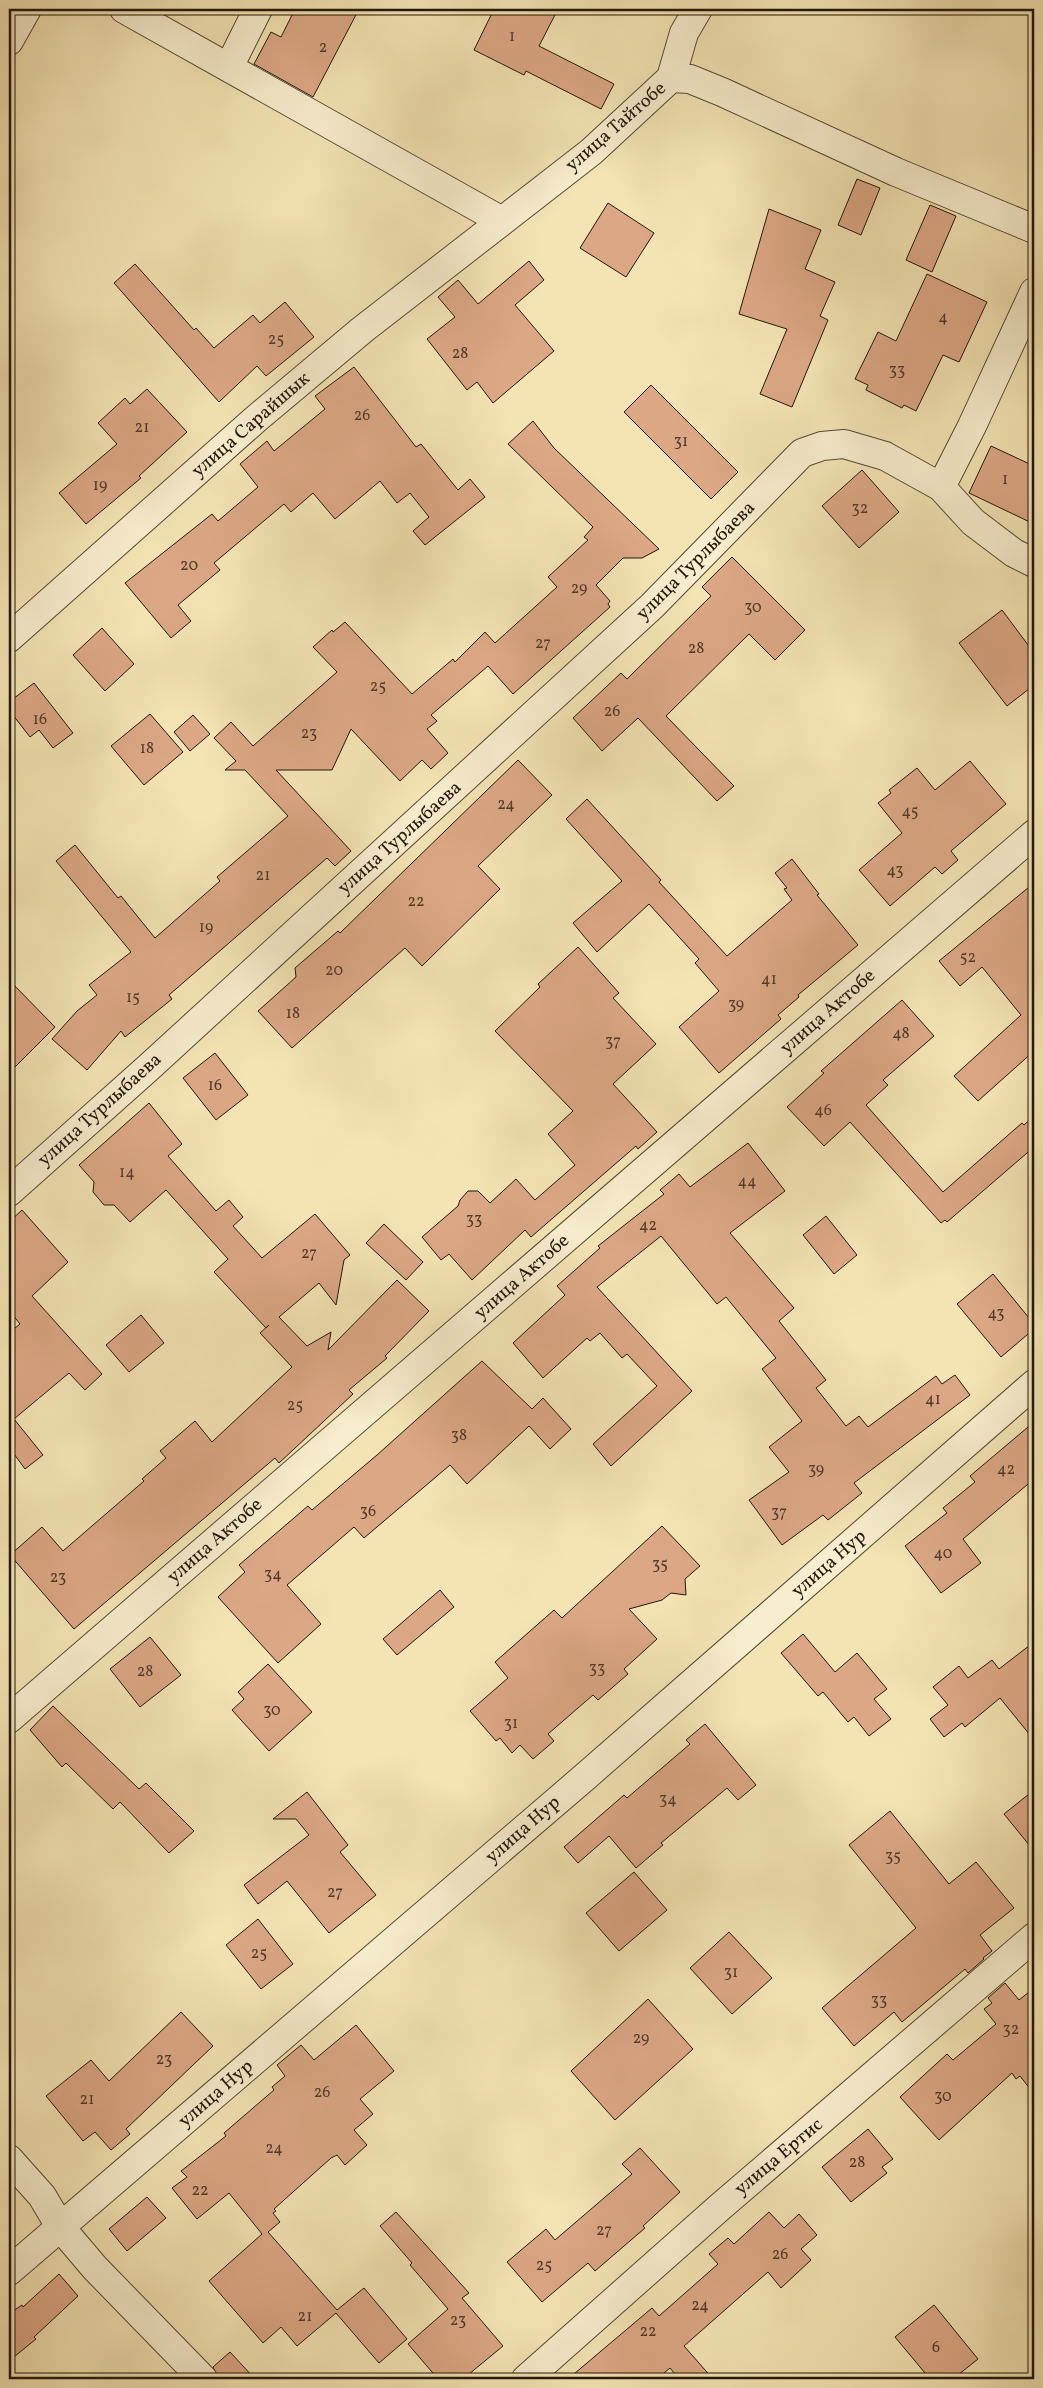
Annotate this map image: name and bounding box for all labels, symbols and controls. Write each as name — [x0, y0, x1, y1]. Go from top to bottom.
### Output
house number: 1 — [509, 26, 515, 48]
house number: 2 — [319, 37, 327, 59]
street label: улица Тайтобе — [560, 76, 672, 178]
house number: 4 — [938, 307, 948, 329]
house number: 25 — [268, 329, 284, 351]
house number: 28 — [452, 343, 468, 365]
house number: 33 — [889, 360, 905, 382]
street label: улица Сарайшык — [186, 366, 316, 484]
house number: 26 — [354, 405, 370, 427]
house number: 21 — [135, 417, 149, 439]
house number: 31 — [674, 431, 688, 453]
house number: 1 — [1002, 469, 1008, 491]
house number: 19 — [93, 475, 107, 497]
street label: улица Турлыбаева — [631, 496, 761, 626]
house number: 32 — [852, 498, 868, 520]
house number: 20 — [180, 555, 198, 577]
house number: 29 — [571, 578, 587, 600]
house number: 30 — [744, 597, 762, 619]
house number: 27 — [535, 633, 551, 655]
house number: 28 — [688, 638, 704, 660]
house number: 25 — [370, 676, 386, 698]
house number: 26 — [604, 701, 620, 723]
house number: 16 — [33, 709, 47, 731]
house number: 23 — [301, 723, 317, 745]
house number: 18 — [140, 738, 154, 760]
street label: улица Турлыбаева — [332, 775, 468, 901]
house number: 24 — [497, 794, 515, 816]
house number: 45 — [902, 801, 918, 823]
house number: 43 — [886, 860, 904, 882]
house number: 21 — [256, 865, 270, 887]
house number: 22 — [407, 891, 425, 913]
house number: 19 — [199, 917, 213, 939]
house number: 52 — [960, 947, 976, 969]
house number: 20 — [325, 960, 343, 982]
street label: улица Актобе — [775, 963, 881, 1061]
house number: 41 — [761, 969, 777, 991]
house number: 15 — [126, 987, 140, 1009]
house number: 39 — [728, 994, 744, 1016]
house number: 18 — [286, 1003, 300, 1025]
house number: 48 — [892, 1023, 910, 1045]
house number: 37 — [605, 1031, 621, 1053]
street label: улица Турлыбаева — [32, 1047, 168, 1173]
house number: 16 — [208, 1075, 222, 1097]
house number: 46 — [814, 1100, 832, 1122]
house number: 14 — [119, 1162, 135, 1184]
house number: 44 — [737, 1171, 757, 1193]
house number: 33 — [466, 1209, 482, 1231]
house number: 42 — [639, 1215, 657, 1237]
street label: улица Актобе — [469, 1228, 575, 1326]
house number: 27 — [301, 1243, 317, 1265]
house number: 43 — [987, 1303, 1005, 1325]
house number: 41 — [925, 1389, 941, 1411]
house number: 25 — [287, 1395, 303, 1417]
house number: 38 — [451, 1425, 467, 1447]
house number: 39 — [808, 1459, 824, 1481]
house number: 42 — [997, 1459, 1015, 1481]
street label: улица Актобе — [162, 1492, 268, 1590]
house number: 36 — [360, 1501, 376, 1523]
house number: 37 — [771, 1502, 787, 1524]
street label: улица Нур — [786, 1524, 872, 1604]
house number: 40 — [934, 1543, 952, 1565]
house number: 35 — [652, 1554, 668, 1576]
house number: 34 — [264, 1564, 282, 1586]
house number: 23 — [50, 1567, 66, 1589]
house number: 33 — [589, 1658, 605, 1680]
house number: 28 — [137, 1661, 153, 1683]
house number: 30 — [263, 1700, 281, 1722]
house number: 31 — [504, 1713, 518, 1735]
house number: 34 — [659, 1789, 677, 1811]
street label: улица Нур — [480, 1790, 566, 1870]
house number: 35 — [885, 1846, 901, 1868]
house number: 27 — [327, 1882, 343, 1904]
house number: 25 — [251, 1943, 267, 1965]
house number: 31 — [724, 1962, 738, 1984]
house number: 33 — [871, 1990, 887, 2012]
house number: 32 — [1003, 2019, 1019, 2041]
house number: 29 — [633, 2028, 649, 2050]
house number: 23 — [156, 2049, 172, 2071]
street label: улица Нур — [173, 2054, 259, 2134]
house number: 26 — [314, 2082, 330, 2104]
house number: 30 — [934, 2086, 952, 2108]
house number: 21 — [80, 2089, 94, 2111]
street label: улица Ертис — [729, 2112, 829, 2202]
house number: 24 — [265, 2138, 283, 2160]
house number: 28 — [849, 2152, 865, 2174]
house number: 22 — [191, 2180, 209, 2202]
house number: 27 — [596, 2220, 612, 2242]
house number: 26 — [772, 2244, 788, 2266]
house number: 25 — [536, 2255, 552, 2277]
house number: 24 — [691, 2295, 709, 2317]
house number: 21 — [298, 2306, 312, 2328]
house number: 23 — [450, 2310, 466, 2332]
house number: 22 — [639, 2321, 657, 2343]
house number: 6 — [932, 2337, 940, 2359]

